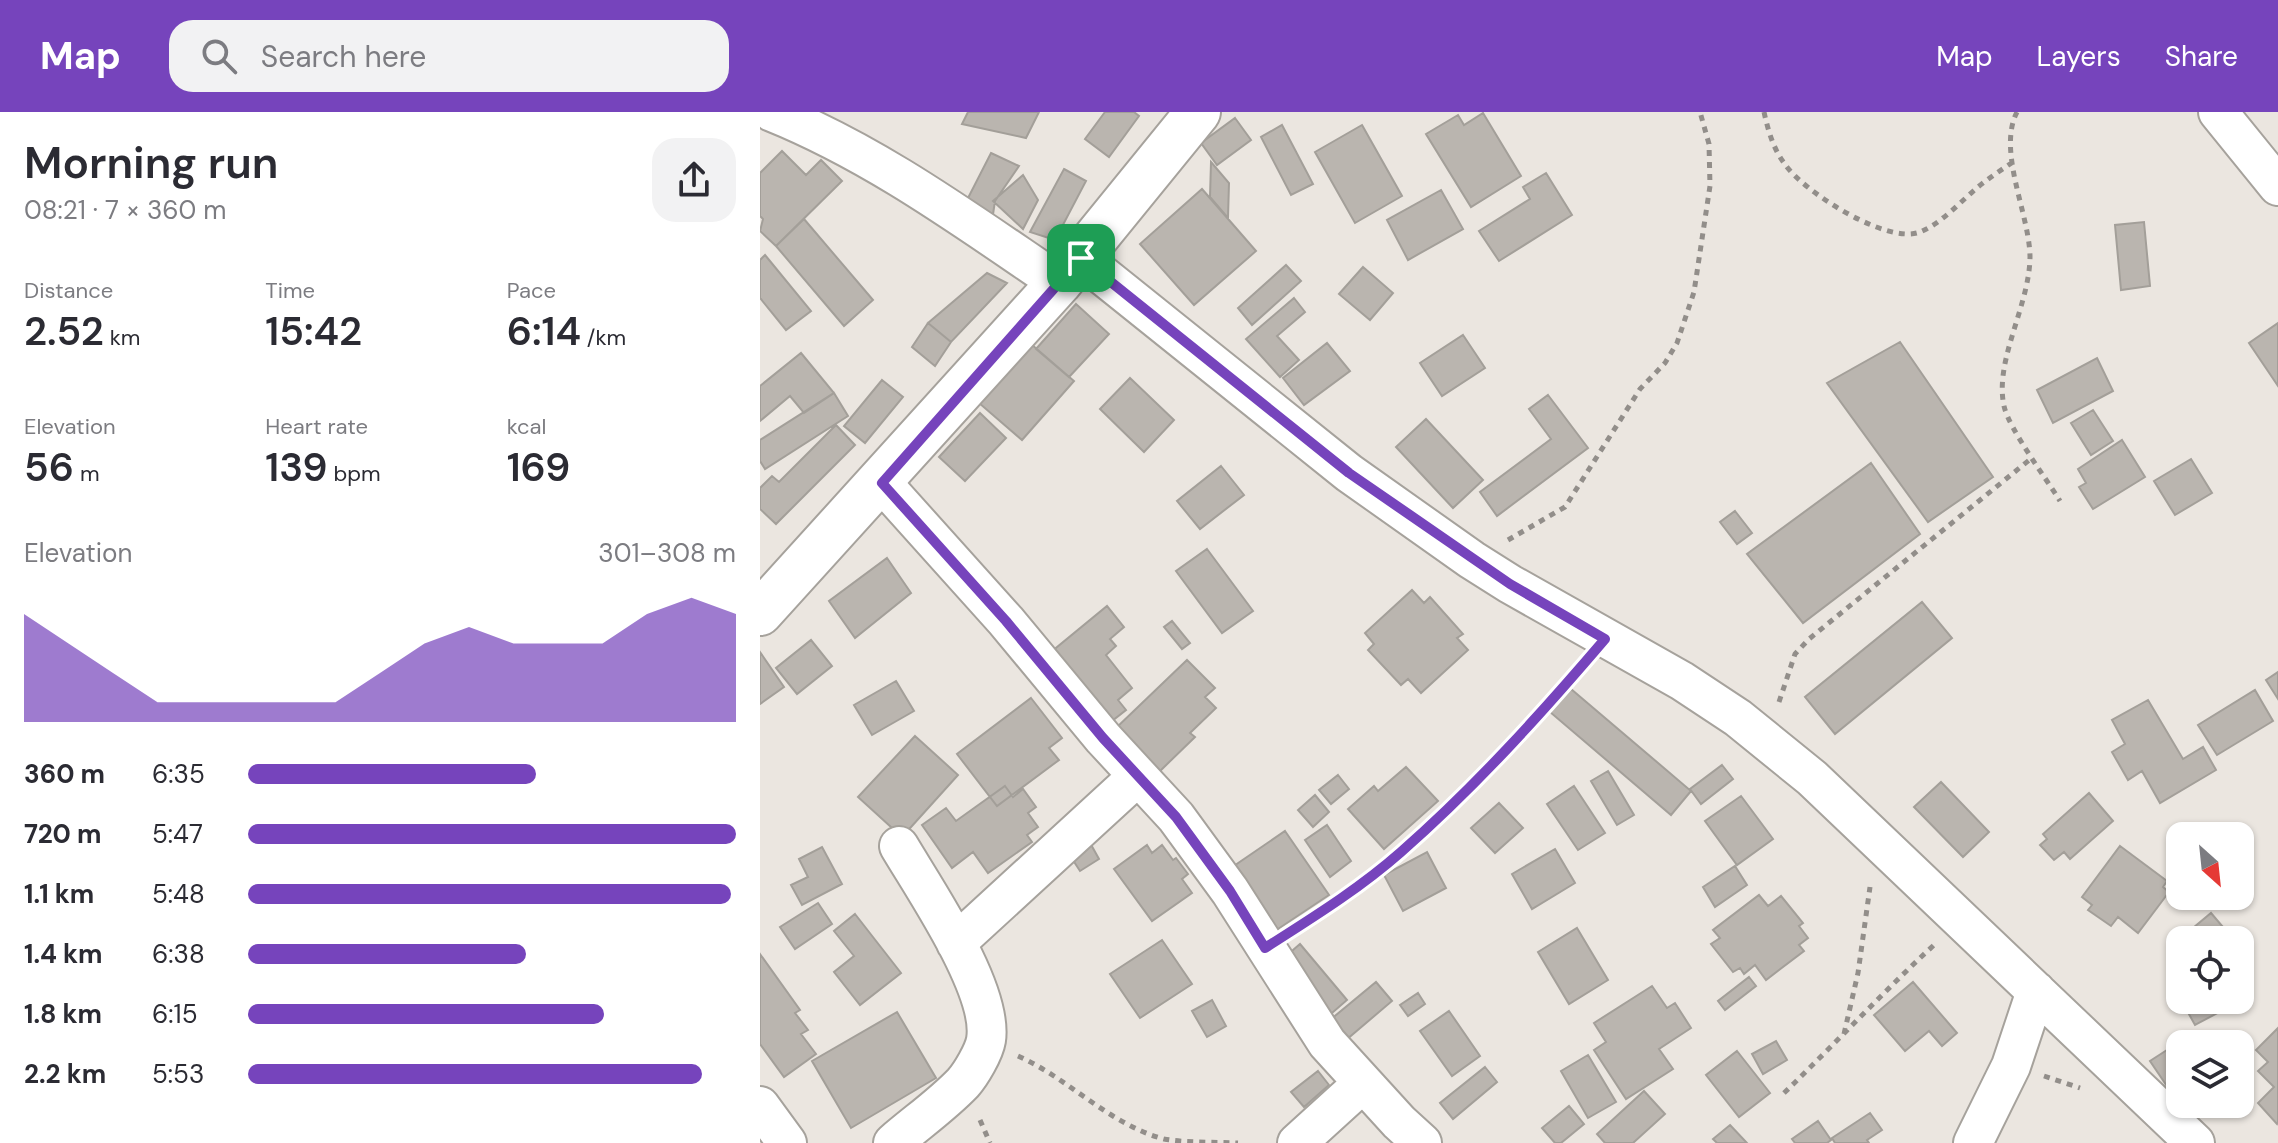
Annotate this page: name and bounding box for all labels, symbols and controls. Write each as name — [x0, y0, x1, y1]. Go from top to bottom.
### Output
search box — [169, 20, 729, 92]
text: Map — [40, 31, 121, 81]
icon: search — [197, 34, 241, 78]
text: Search here — [261, 37, 426, 76]
text: Map — [1936, 38, 1993, 75]
text: Layers — [2037, 38, 2121, 75]
text: Share — [2165, 38, 2238, 75]
text: Morning run — [24, 134, 278, 192]
button: share — [652, 138, 736, 222]
text: 08:21 · 7 × 360 m — [24, 193, 227, 227]
pin — [1047, 224, 1115, 292]
icon: arrive — [1059, 236, 1103, 280]
text: Distance — [24, 276, 113, 305]
text: Time — [265, 276, 315, 305]
text: Pace — [507, 276, 556, 305]
text: 2.52 — [24, 305, 104, 357]
text: 15:42 — [265, 305, 362, 357]
text: 6:14 — [507, 305, 581, 357]
text: km — [104, 323, 140, 352]
text: /km — [581, 323, 626, 352]
text: Elevation — [24, 412, 116, 441]
text: Heart rate — [265, 412, 368, 441]
text: kcal — [507, 412, 546, 441]
text: 56 — [24, 441, 74, 493]
text: 139 — [265, 441, 328, 493]
text: 169 — [507, 441, 570, 493]
text: m — [74, 459, 100, 488]
text: bpm — [328, 459, 381, 488]
text: Elevation — [24, 536, 132, 570]
text: 301–308 m — [598, 536, 736, 570]
text: 360 m — [24, 757, 105, 791]
text: 6:35 — [152, 757, 205, 791]
text: 720 m — [24, 817, 101, 851]
text: 5:47 — [152, 817, 203, 851]
north arrow — [2166, 822, 2254, 910]
map controls — [2166, 822, 2254, 1118]
text: 1.1 km — [24, 877, 94, 911]
text: 5:48 — [152, 877, 205, 911]
button: locate — [2166, 926, 2254, 1014]
text: 1.4 km — [24, 937, 103, 971]
text: 6:38 — [152, 937, 205, 971]
text: 1.8 km — [24, 997, 102, 1031]
text: 6:15 — [152, 997, 198, 1031]
button: layers — [2166, 1030, 2254, 1118]
text: 2.2 km — [24, 1057, 106, 1091]
text: 5:53 — [152, 1057, 204, 1091]

